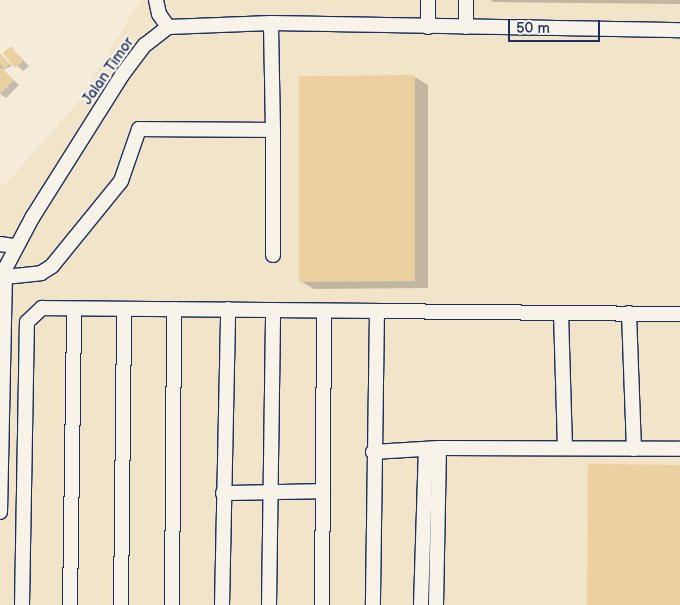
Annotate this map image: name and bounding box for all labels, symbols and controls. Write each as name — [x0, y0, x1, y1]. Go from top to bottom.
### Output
scale bar — [510, 10, 602, 42]
text: 50 m — [516, 19, 550, 38]
street label: Jalan Timor — [78, 34, 138, 108]

